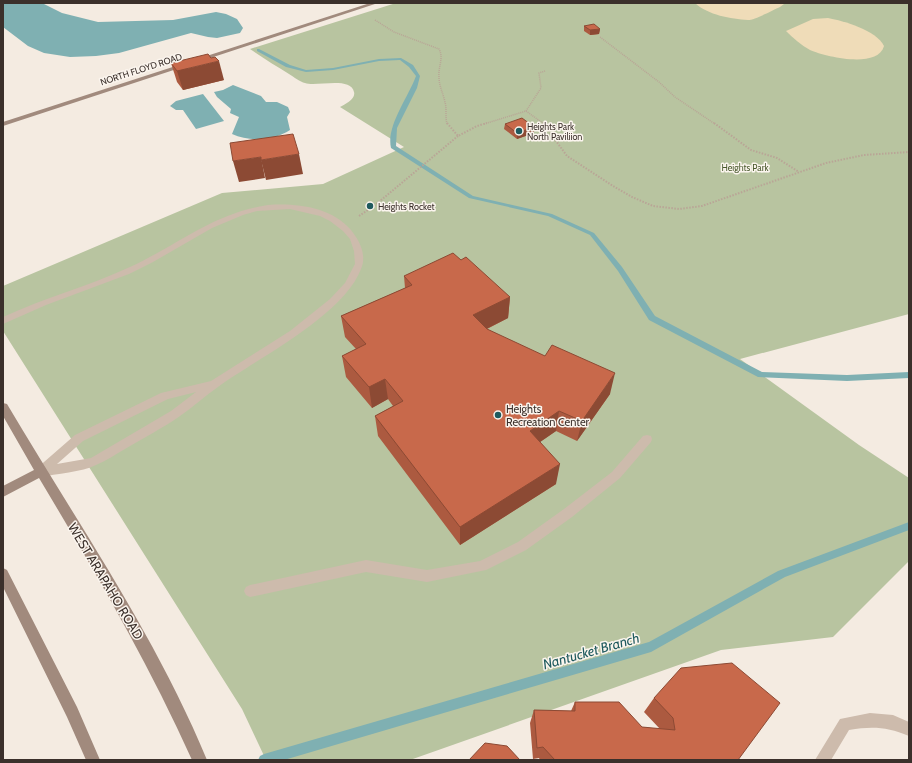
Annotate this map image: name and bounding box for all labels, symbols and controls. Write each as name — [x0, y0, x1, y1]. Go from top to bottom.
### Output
street label: NORTH FLOYD ROAD — [99, 50, 184, 87]
place label: Heights Park North Paviliion — [527, 121, 582, 142]
marker: Heights Park North Paviliion — [514, 126, 524, 136]
park label: Heights Park — [721, 162, 769, 173]
marker: Heights Rocket — [365, 201, 375, 211]
place label: Heights Rocket — [378, 201, 435, 212]
place label: Heights Recreation Center — [506, 402, 590, 429]
marker: Heights Recreation Center — [493, 410, 503, 420]
street label: WEST ARAPAHO ROAD — [65, 520, 147, 642]
water label: Nantucket Branch — [541, 629, 641, 673]

